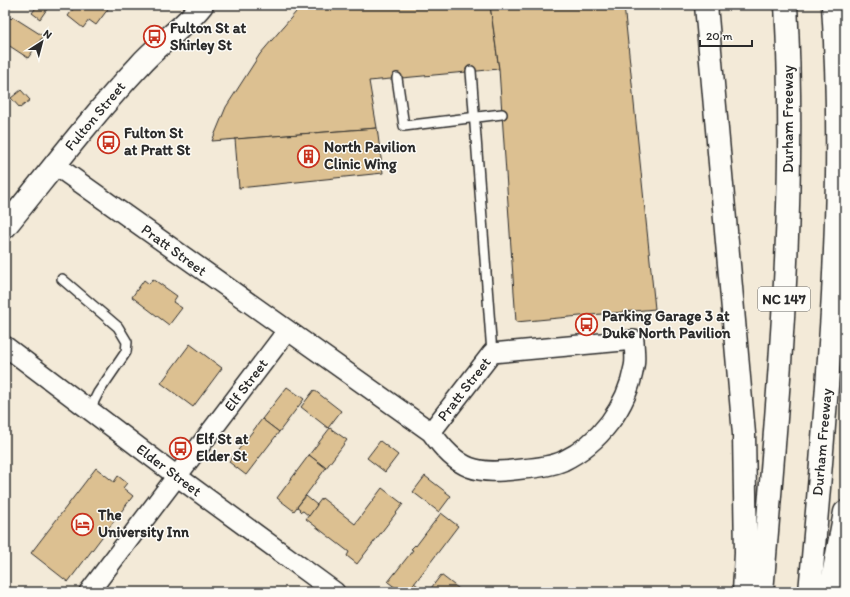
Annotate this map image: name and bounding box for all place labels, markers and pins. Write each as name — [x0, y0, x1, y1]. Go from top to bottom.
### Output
place label: Fulton St at Shirley St — [170, 19, 246, 55]
bus stop icon: Fulton St at Shirley St — [142, 24, 168, 50]
place label: Fulton St at Pratt St — [124, 124, 191, 159]
bus stop icon: Fulton St at Pratt St — [96, 129, 122, 155]
place label: North Pavilion Clinic Wing — [324, 138, 416, 174]
building icon: North Pavilion Clinic Wing — [295, 143, 321, 169]
place label: Parking Garage 3 at Duke North Pavilion — [602, 307, 731, 342]
bus stop icon: Parking Garage 3 at Duke North Pavilion — [573, 312, 599, 338]
place label: Elf St at Elder St — [196, 430, 249, 465]
bus stop icon: Elf St at Elder St — [168, 435, 194, 461]
place label: The University Inn — [97, 506, 190, 542]
hotel icon: The University Inn — [69, 511, 95, 537]

